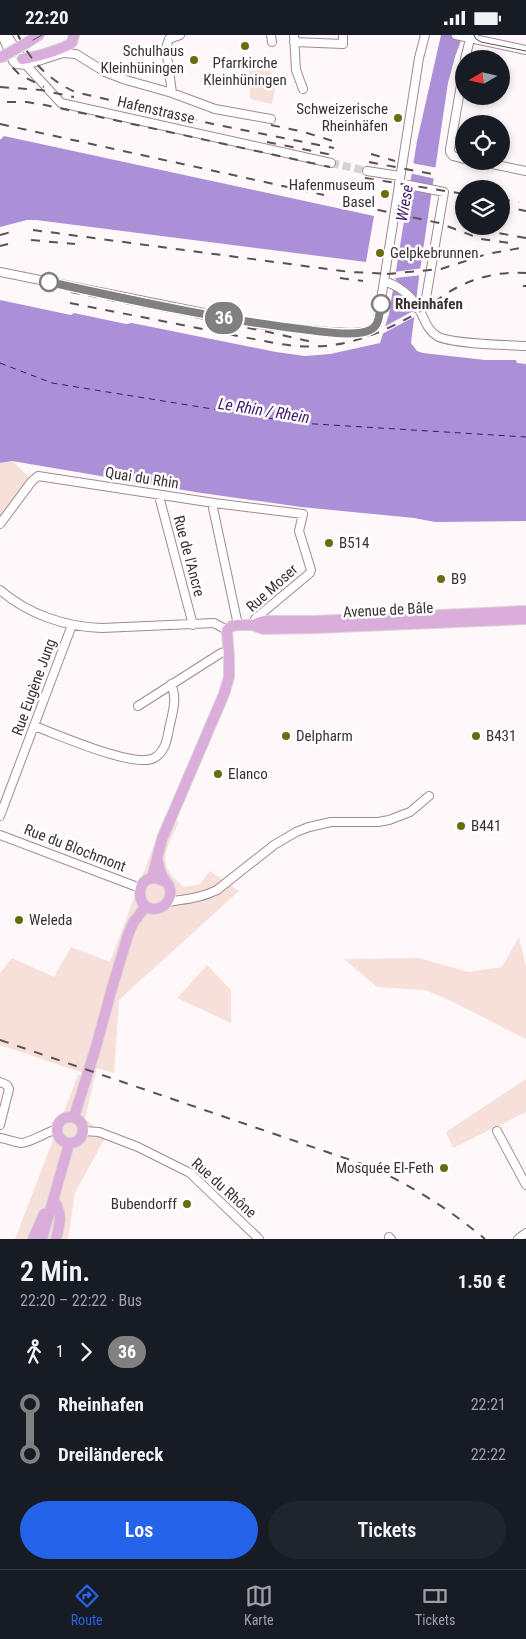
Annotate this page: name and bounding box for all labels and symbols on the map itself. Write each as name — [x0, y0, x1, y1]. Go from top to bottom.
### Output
marker: Pfarrkirche Kleinhüningen — [239, 40, 251, 52]
place label: Schulhaus Kleinhüningen — [100, 42, 184, 77]
north arrow — [455, 50, 510, 105]
marker: Schulhaus Kleinhüningen — [188, 54, 200, 66]
place label: Pfarrkirche Kleinhüningen — [203, 54, 287, 89]
street label: Hafenstrasse — [116, 92, 196, 128]
place label: Schweizerische Rheinhäfen — [296, 100, 388, 135]
marker: Schweizerische Rheinhäfen — [392, 112, 404, 124]
place label: Hafenmuseum Basel — [289, 176, 375, 211]
water label: Wiese — [392, 183, 417, 223]
marker: Hafenmuseum Basel — [379, 188, 391, 200]
place label: Gelpkebrunnen — [390, 244, 478, 262]
marker: Gelpkebrunnen — [374, 247, 386, 259]
unlabelled marker — [39, 272, 59, 292]
marker: Rheinhafen — [371, 294, 391, 314]
place label: Rheinhafen — [395, 295, 463, 313]
line badge: 36 — [202, 302, 246, 334]
water label: Le Rhin / Rhein — [217, 394, 311, 427]
street label: Quai du Rhin — [104, 463, 180, 493]
street label: Rue de l'Ancre — [170, 514, 208, 598]
place label: B514 — [339, 534, 369, 552]
marker: B514 — [323, 537, 335, 549]
street label: Rue Moser — [243, 560, 302, 616]
place label: B9 — [451, 570, 467, 588]
marker: B9 — [435, 573, 447, 585]
street label: Avenue de Bâle — [342, 599, 434, 621]
street label: Rue Eugène Jung — [8, 636, 60, 738]
place label: Delpharm — [296, 727, 353, 745]
place label: B431 — [486, 727, 516, 745]
marker: Delpharm — [280, 730, 292, 742]
marker: B431 — [470, 730, 482, 742]
place label: Elanco — [228, 765, 268, 783]
marker: Elanco — [212, 768, 224, 780]
place label: B441 — [471, 817, 501, 835]
street label: Rue du Blochmont — [22, 820, 128, 876]
marker: B441 — [455, 820, 467, 832]
place label: Weleda — [29, 911, 72, 929]
marker: Weleda — [13, 914, 25, 926]
street label: Rue du Rhône — [188, 1154, 260, 1222]
place label: Mosquée El-Feth — [336, 1159, 434, 1177]
marker: Mosquée El-Feth — [438, 1162, 450, 1174]
place label: Bubendorff — [111, 1195, 177, 1213]
marker: Bubendorff — [181, 1198, 193, 1210]

